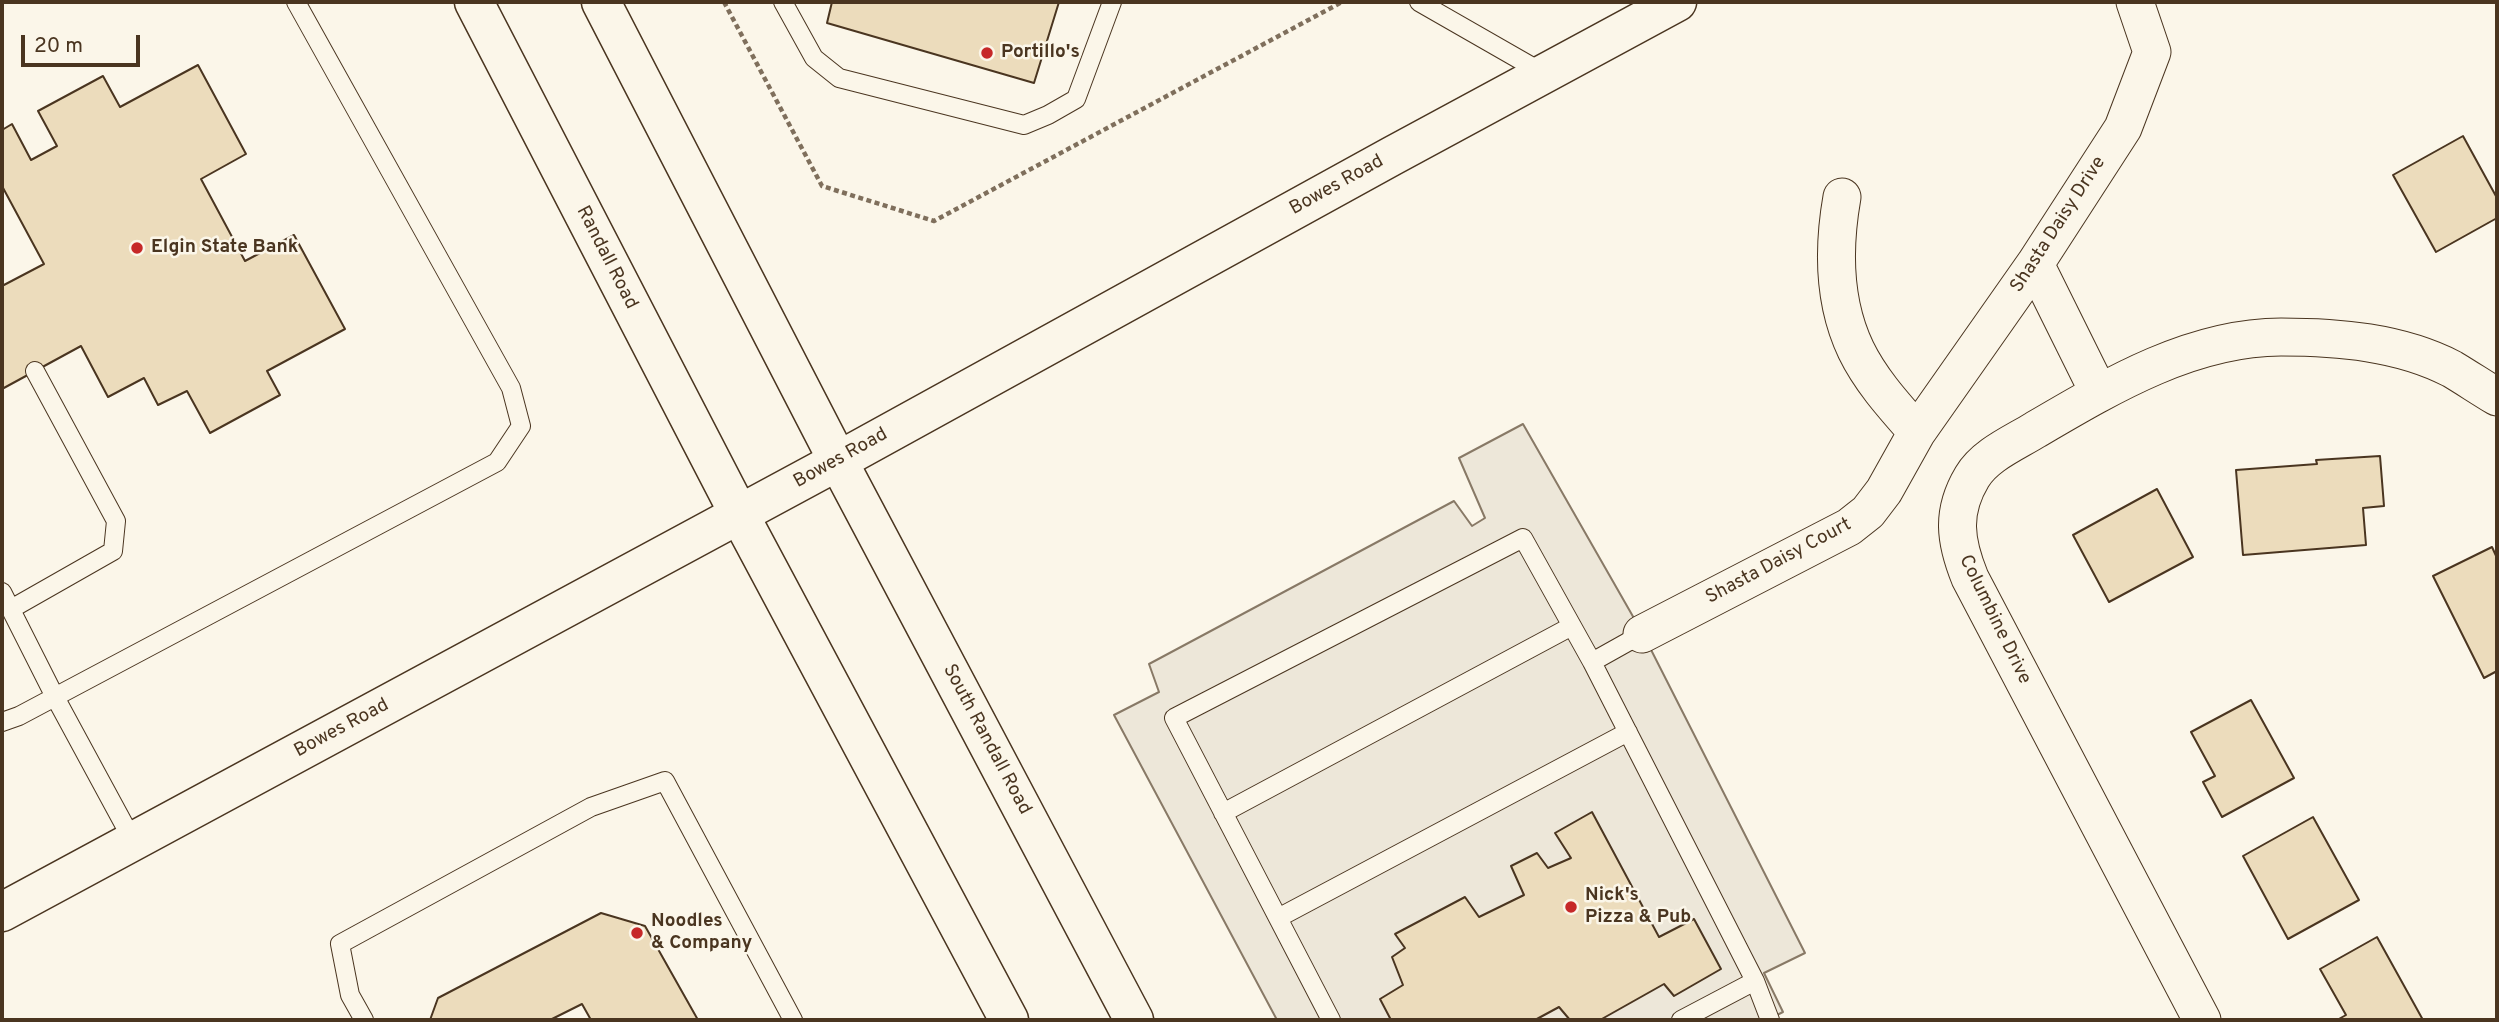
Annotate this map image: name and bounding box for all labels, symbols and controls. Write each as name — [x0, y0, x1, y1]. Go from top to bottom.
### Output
scale bar — [24, 21, 144, 65]
text: 20 m — [34, 33, 83, 60]
place label: Portillo's — [1001, 42, 1080, 64]
marker: Portillo's — [979, 45, 995, 61]
street label: Bowes Road — [1286, 151, 1388, 221]
street label: Shasta Daisy Drive — [2006, 153, 2112, 297]
street label: Randall Road — [570, 203, 642, 313]
place label: Elgin State Bank — [151, 237, 298, 259]
marker: Elgin State Bank — [129, 240, 145, 256]
street label: Bowes Road — [790, 424, 892, 494]
street label: Shasta Daisy Court — [1702, 514, 1856, 610]
street label: Columbine Drive — [1953, 552, 2035, 688]
street label: South Randall Road — [937, 661, 1035, 819]
street label: Bowes Road — [291, 695, 393, 763]
place label: Nick's Pizza & Pub — [1585, 885, 1691, 929]
marker: Nick's Pizza & Pub — [1563, 899, 1579, 915]
place label: Noodles & Company — [651, 911, 752, 955]
marker: Noodles & Company — [629, 925, 645, 941]

